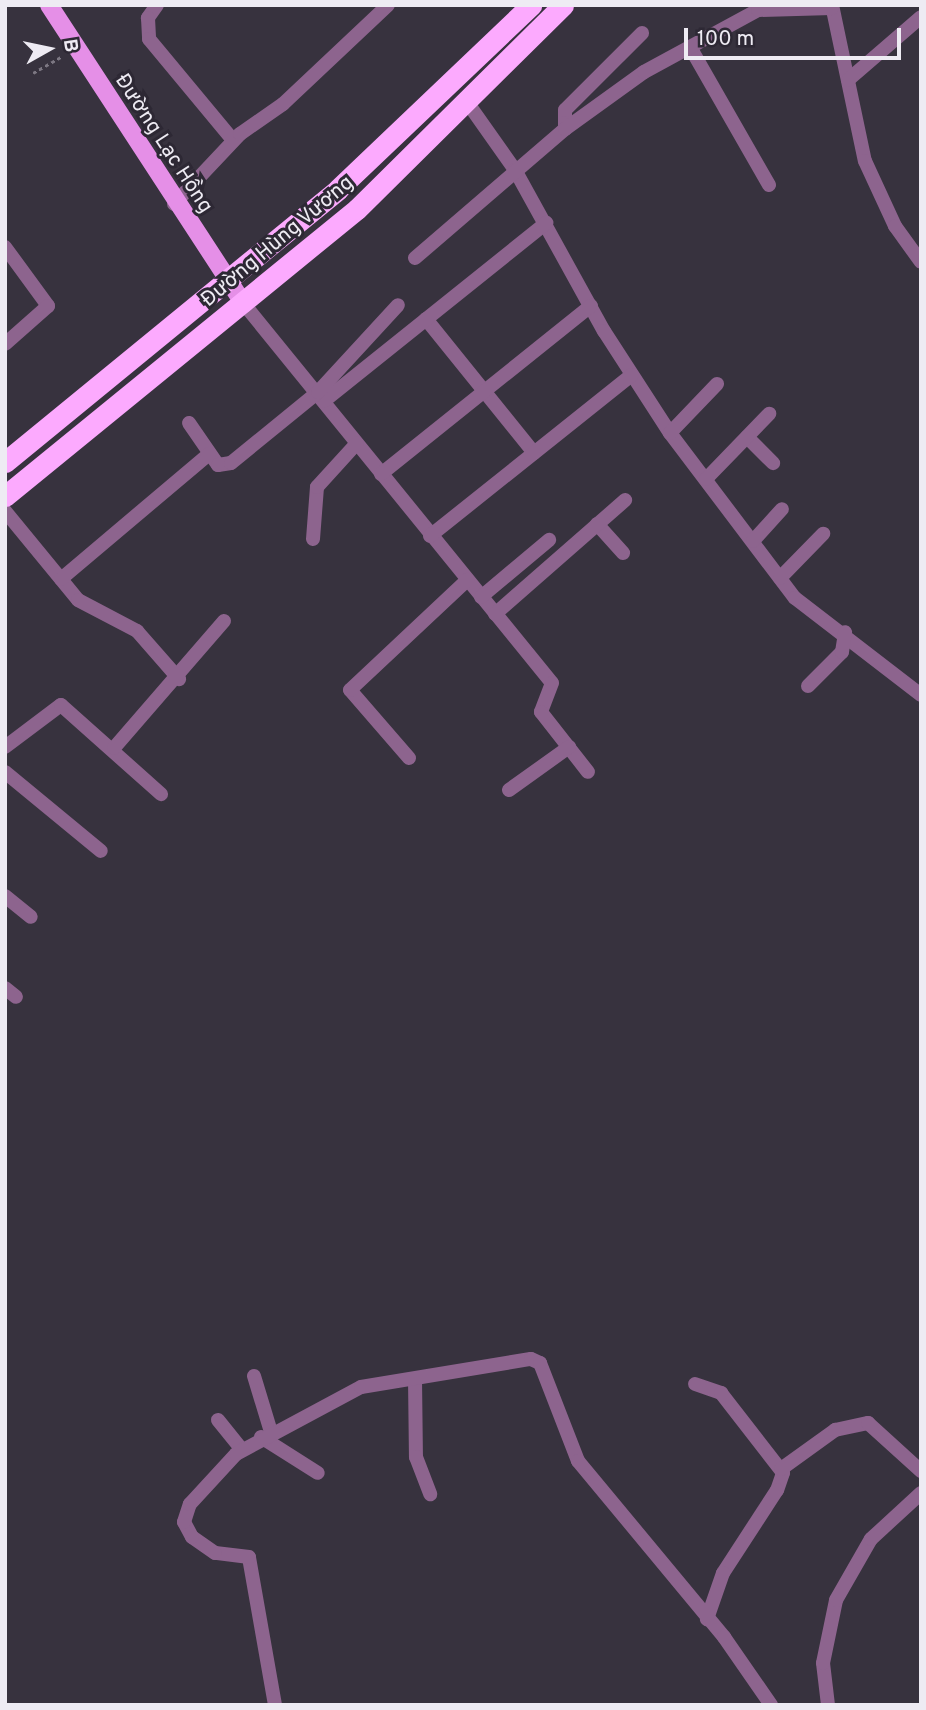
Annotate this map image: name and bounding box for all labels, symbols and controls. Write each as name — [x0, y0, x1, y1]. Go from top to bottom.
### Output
north arrow — [14, 14, 84, 84]
scale bar — [688, 14, 905, 58]
text: 100 m — [697, 26, 754, 53]
text: B — [57, 37, 83, 54]
street label: Đường Lạc Hồng — [109, 70, 217, 218]
street label: Đường Hùng Vương — [196, 171, 360, 313]

